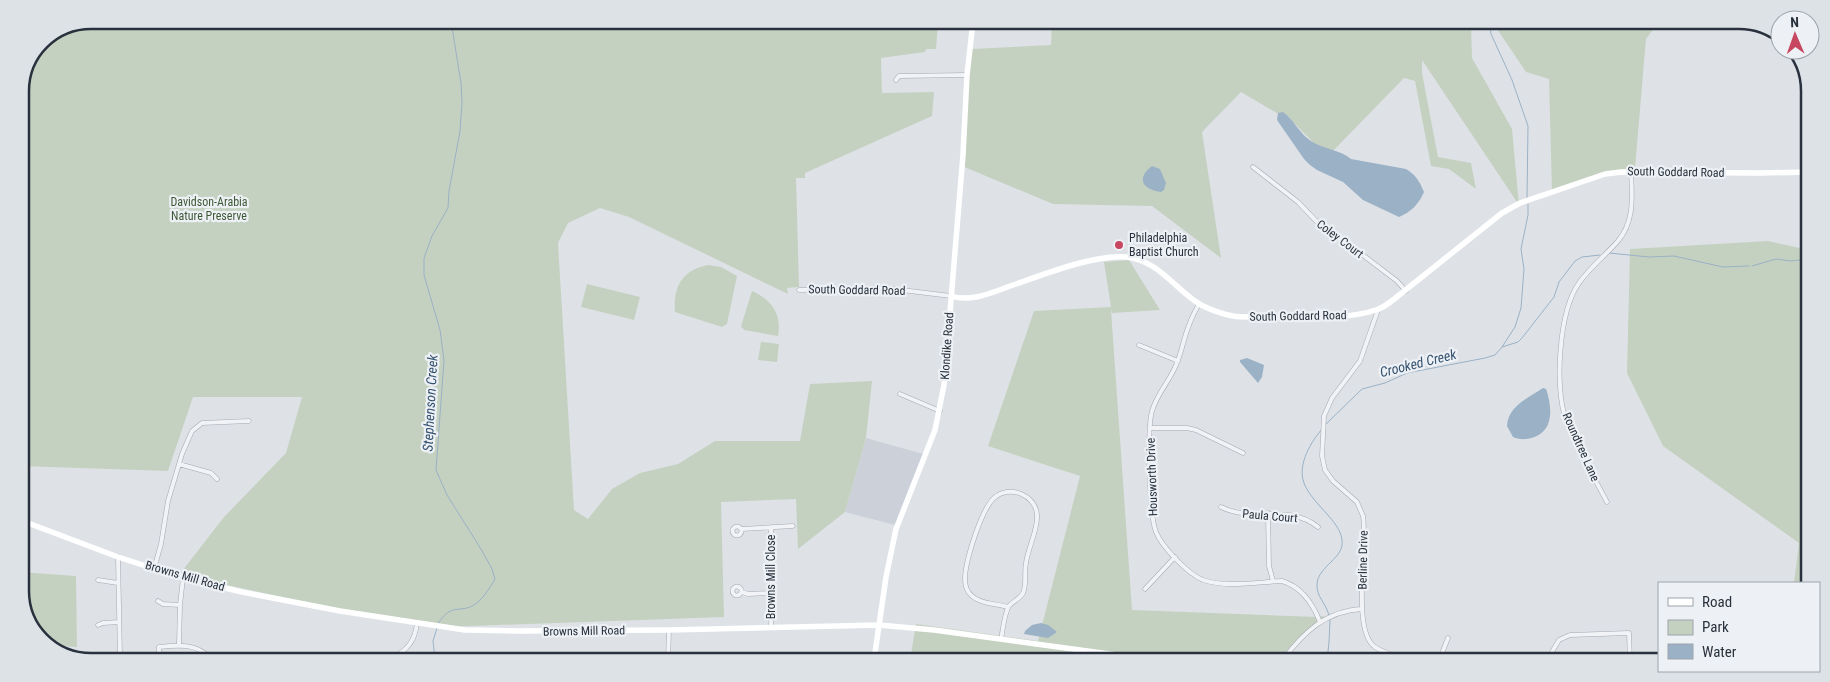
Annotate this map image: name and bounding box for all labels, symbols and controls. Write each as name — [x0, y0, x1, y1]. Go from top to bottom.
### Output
north arrow — [1770, 10, 1820, 60]
text: N — [1790, 14, 1799, 30]
street label: South Goddard Road — [1627, 164, 1725, 180]
park label: Davidson-Arabia Nature Preserve — [170, 195, 248, 223]
street label: Coley Court — [1314, 217, 1367, 261]
place label: Philadelphia Baptist Church — [1129, 231, 1199, 259]
marker: Philadelphia Baptist Church — [1113, 239, 1125, 251]
street label: South Goddard Road — [808, 282, 906, 298]
street label: South Goddard Road — [1249, 308, 1347, 324]
street label: Klondike Road — [938, 312, 956, 380]
water label: Crooked Creek — [1378, 346, 1459, 380]
water label: Stephenson Creek — [419, 353, 441, 452]
street label: Roundtree Lane — [1560, 410, 1603, 484]
street label: Housworth Drive — [1144, 437, 1160, 517]
street label: Paula Court — [1242, 507, 1299, 525]
street label: Berline Drive — [1355, 530, 1371, 590]
street label: Browns Mill Close — [764, 534, 778, 619]
street label: Browns Mill Road — [144, 558, 226, 594]
legend — [1658, 582, 1820, 672]
text: Road — [1702, 593, 1732, 611]
text: Park — [1702, 618, 1729, 636]
street label: Browns Mill Road — [543, 623, 625, 639]
text: Water — [1702, 643, 1737, 661]

